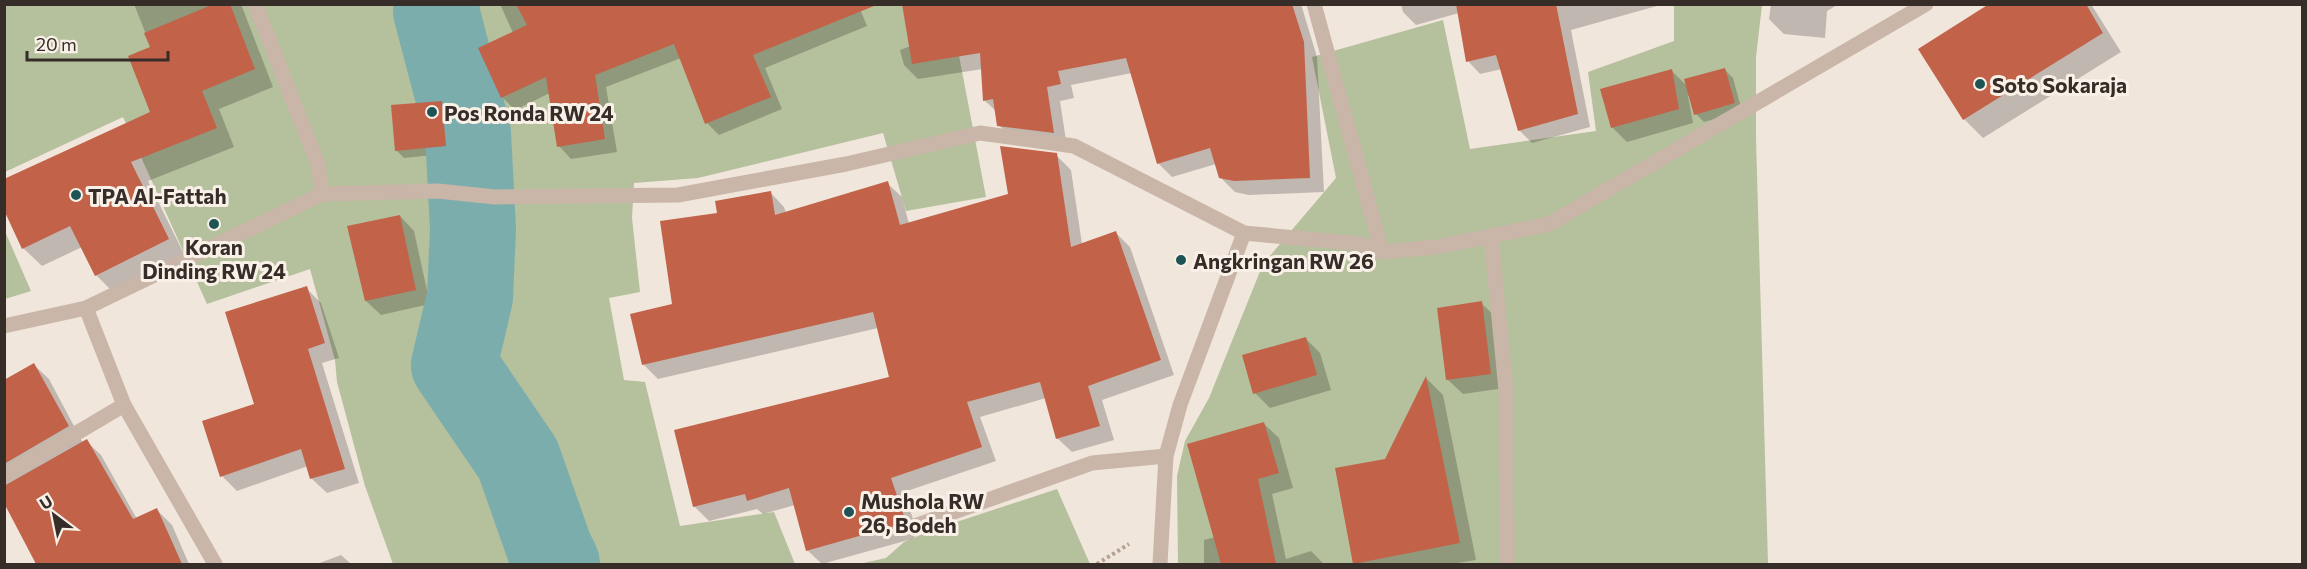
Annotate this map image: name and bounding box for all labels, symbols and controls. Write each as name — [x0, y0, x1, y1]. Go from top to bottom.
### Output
scale bar — [27, 24, 168, 62]
text: 20 m — [36, 33, 77, 55]
place label: Soto Sokaraja — [1992, 72, 2127, 97]
marker: Soto Sokaraja — [1973, 77, 1987, 91]
place label: Pos Ronda RW 24 — [444, 100, 614, 125]
marker: Pos Ronda RW 24 — [425, 105, 439, 119]
place label: TPA Al-Fattah — [88, 183, 227, 208]
marker: TPA Al-Fattah — [69, 188, 83, 202]
marker: Koran Dinding RW 24 — [207, 217, 221, 231]
place label: Koran Dinding RW 24 — [142, 234, 286, 283]
place label: Angkringan RW 26 — [1193, 248, 1374, 273]
marker: Angkringan RW 26 — [1174, 253, 1188, 267]
north arrow — [24, 485, 84, 545]
place label: Mushola RW 26, Bodeh — [861, 488, 984, 537]
text: U — [36, 491, 56, 513]
marker: Mushola RW 26, Bodeh — [842, 505, 856, 519]

